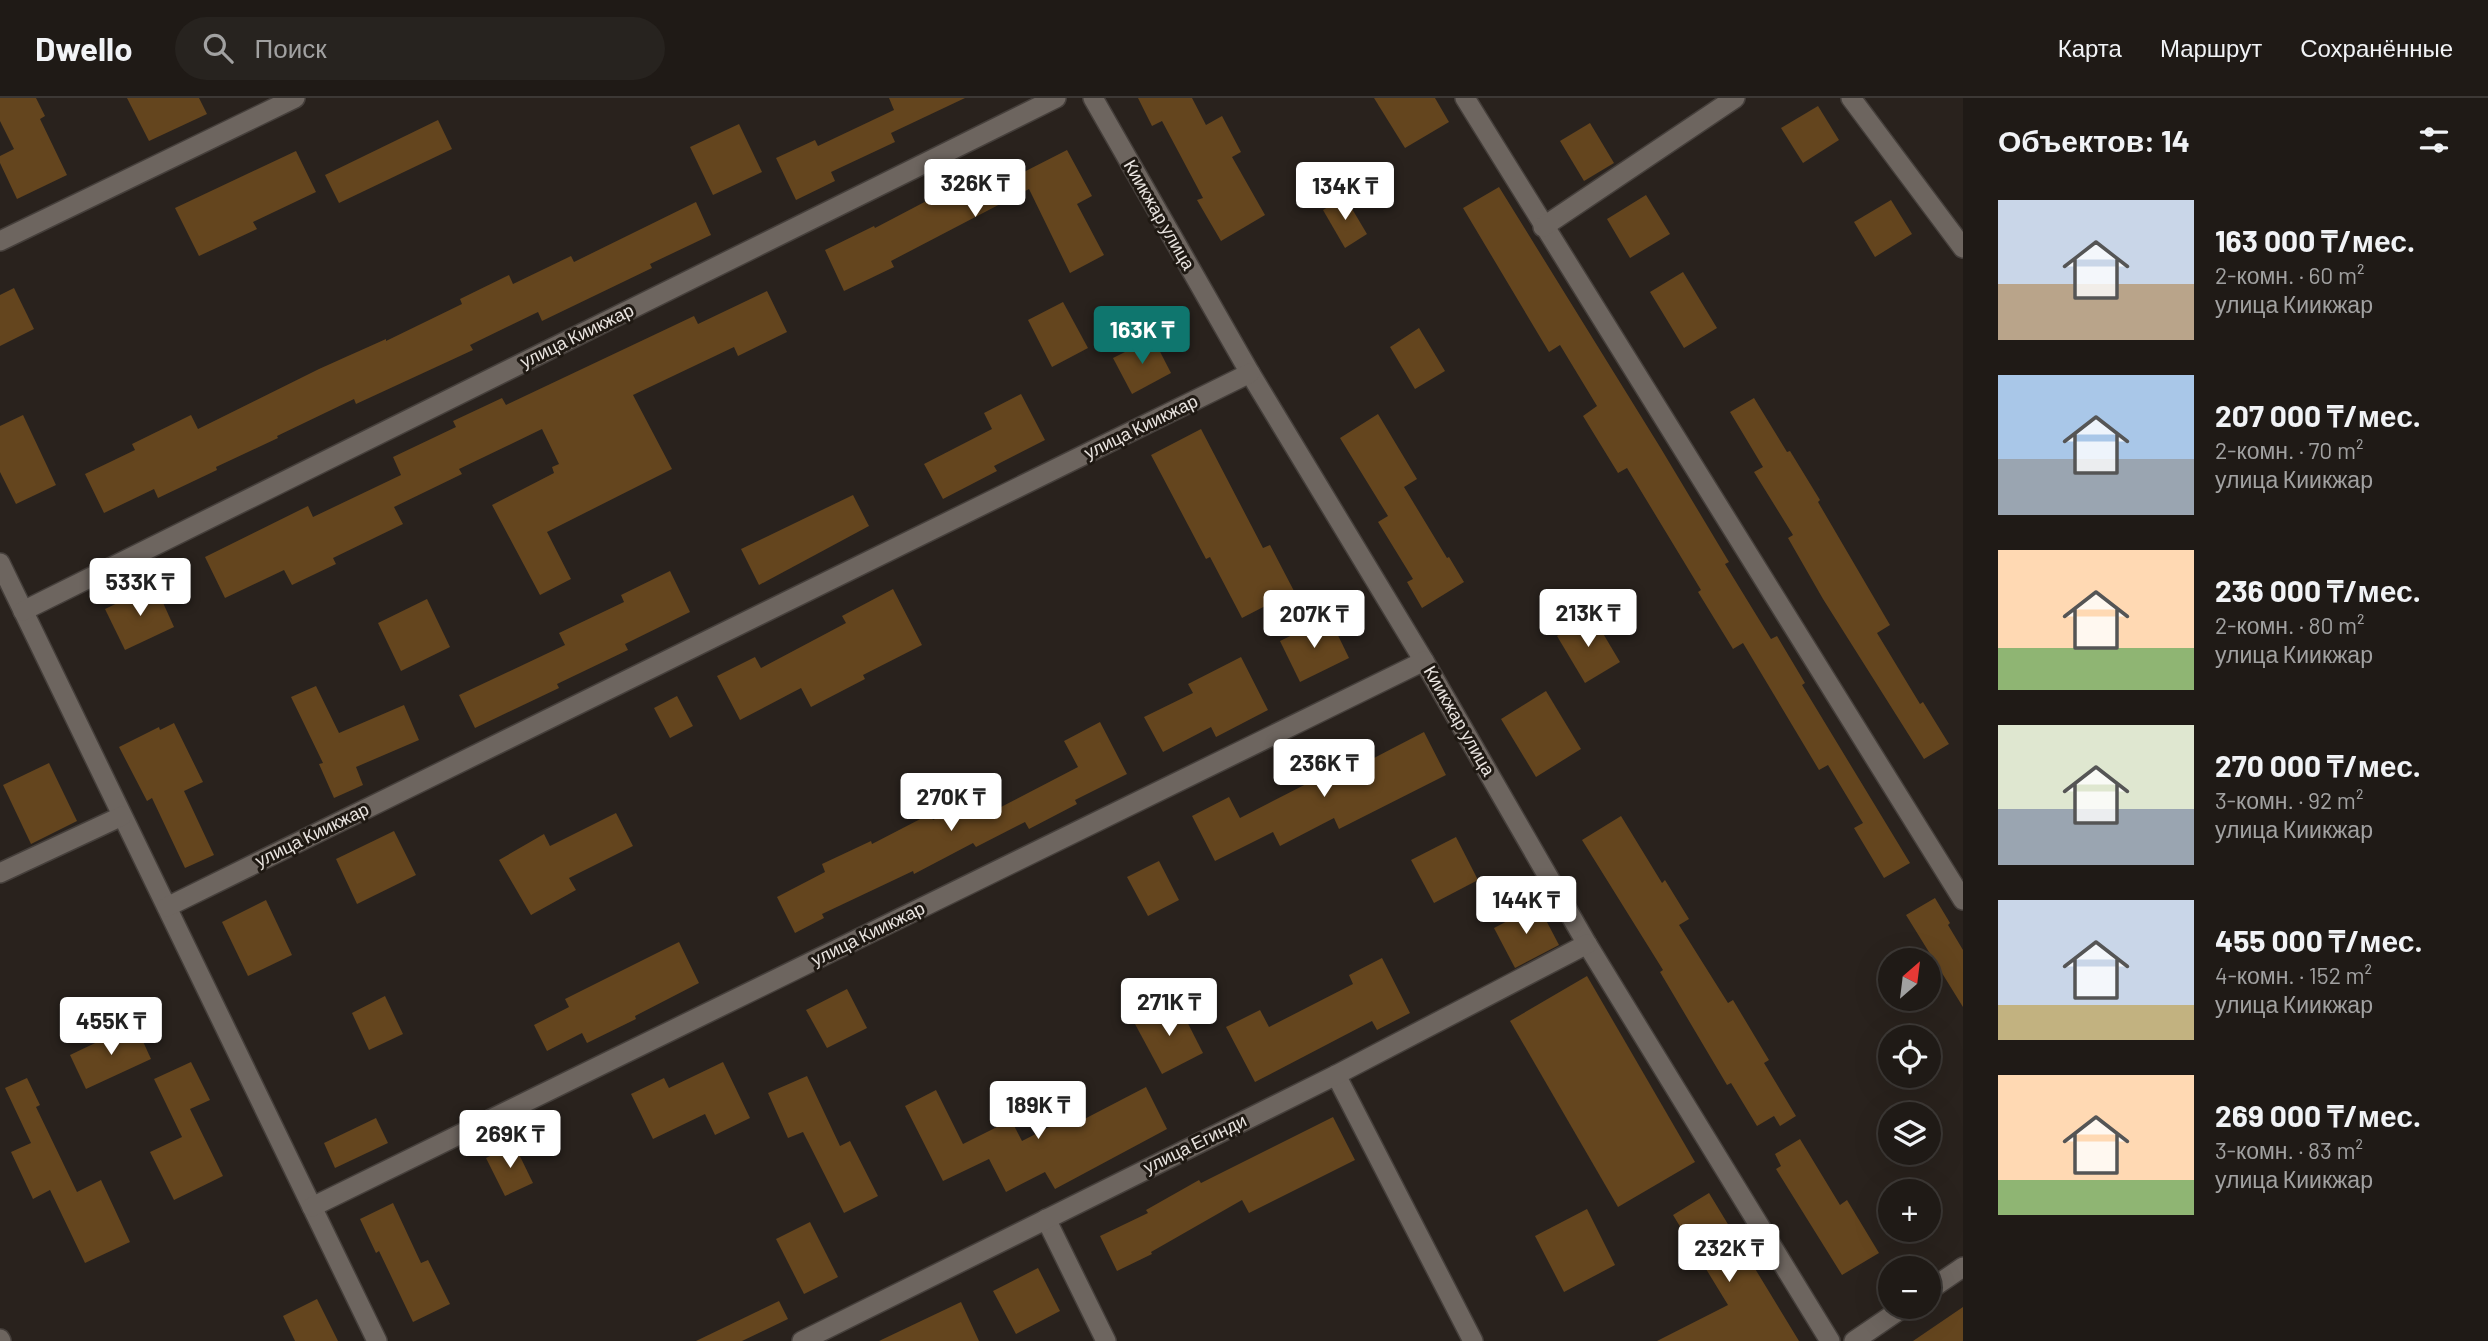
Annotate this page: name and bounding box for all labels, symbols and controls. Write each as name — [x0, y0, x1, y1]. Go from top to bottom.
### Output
search box — [175, 17, 665, 80]
text: Dwello — [35, 28, 133, 68]
icon: search — [199, 29, 237, 67]
text: Поиск — [255, 32, 327, 63]
text: Карта — [2058, 33, 2122, 62]
text: Маршрут — [2160, 33, 2262, 62]
text: Сохранённые — [2300, 33, 2453, 62]
icon: filters — [2415, 121, 2453, 159]
text: Объектов: 14 — [1998, 122, 2190, 158]
street label: Киикжар улица — [1119, 155, 1201, 274]
pin: 326K ₸ — [918, 159, 1032, 219]
pin: 134K ₸ — [1288, 162, 1402, 222]
text: 326K ₸ — [940, 168, 1010, 196]
text: 134K ₸ — [1312, 171, 1378, 199]
text: 163 000 ₸/мес. — [2215, 222, 2415, 258]
icon: home — [2054, 228, 2138, 312]
text: 2-комн. · 60 m² — [2215, 261, 2364, 289]
text: улица Киикжар — [2215, 290, 2373, 318]
street label: улица Киикжар — [516, 298, 637, 372]
pin: 163K ₸ — [1085, 306, 1199, 366]
text: 163K ₸ — [1110, 315, 1174, 343]
street label: улица Киикжар — [1080, 389, 1201, 463]
text: 207 000 ₸/мес. — [2215, 397, 2421, 433]
icon: home — [2054, 403, 2138, 487]
text: 2-комн. · 70 m² — [2215, 436, 2363, 464]
text: улица Киикжар — [2215, 465, 2373, 493]
pin: 533K ₸ — [83, 559, 197, 618]
text: 533K ₸ — [106, 567, 174, 595]
text: 236 000 ₸/мес. — [2215, 572, 2421, 608]
icon: home — [2054, 578, 2138, 662]
pin: 213K ₸ — [1531, 589, 1645, 649]
pin: 207K ₸ — [1257, 590, 1371, 650]
text: 213K ₸ — [1556, 598, 1620, 626]
text: 207K ₸ — [1280, 599, 1348, 627]
text: 2-комн. · 80 m² — [2215, 611, 2365, 639]
text: улица Киикжар — [2215, 640, 2373, 668]
street label: Киикжар улица — [1419, 661, 1501, 780]
pin: 236K ₸ — [1267, 740, 1381, 799]
text: 270 000 ₸/мес. — [2215, 747, 2421, 783]
text: 236K ₸ — [1290, 748, 1358, 776]
icon: home — [2054, 753, 2138, 837]
pin: 270K ₸ — [894, 774, 1008, 833]
text: 270K ₸ — [917, 782, 985, 810]
text: 3-комн. · 92 m² — [2215, 786, 2363, 814]
street label: улица Киикжар — [251, 797, 372, 871]
text: улица Киикжар — [2215, 815, 2373, 843]
pin: 144K ₸ — [1469, 876, 1583, 936]
text: 144K ₸ — [1492, 885, 1560, 913]
street label: улица Киикжар — [807, 896, 928, 970]
text: 455 000 ₸/мес. — [2215, 922, 2423, 958]
icon: home — [2054, 928, 2138, 1012]
north arrow — [1878, 948, 1941, 1012]
map controls — [1878, 948, 1941, 1319]
text: 4-комн. · 152 m² — [2215, 961, 2372, 989]
pin: 271K ₸ — [1112, 978, 1226, 1038]
text: 271K ₸ — [1137, 987, 1201, 1015]
text: улица Киикжар — [2215, 990, 2373, 1018]
pin: 455K ₸ — [54, 998, 168, 1057]
text: 455K ₸ — [76, 1006, 146, 1034]
button: locate — [1878, 1025, 1941, 1088]
pin: 189K ₸ — [981, 1082, 1095, 1141]
text: 189K ₸ — [1006, 1090, 1070, 1118]
text: 269 000 ₸/мес. — [2215, 1097, 2421, 1133]
button: layers — [1878, 1102, 1941, 1165]
icon: home — [2054, 1103, 2138, 1187]
street label: улица Егинди — [1139, 1109, 1250, 1178]
pin: 269K ₸ — [453, 1110, 567, 1170]
text: 269K ₸ — [476, 1119, 545, 1147]
text: 3-комн. · 83 m² — [2215, 1136, 2363, 1164]
text: улица Киикжар — [2215, 1165, 2373, 1193]
button: + — [1878, 1179, 1941, 1242]
pin: 232K ₸ — [1672, 1224, 1786, 1284]
text: 232K ₸ — [1694, 1233, 1764, 1261]
button: − — [1878, 1256, 1941, 1319]

